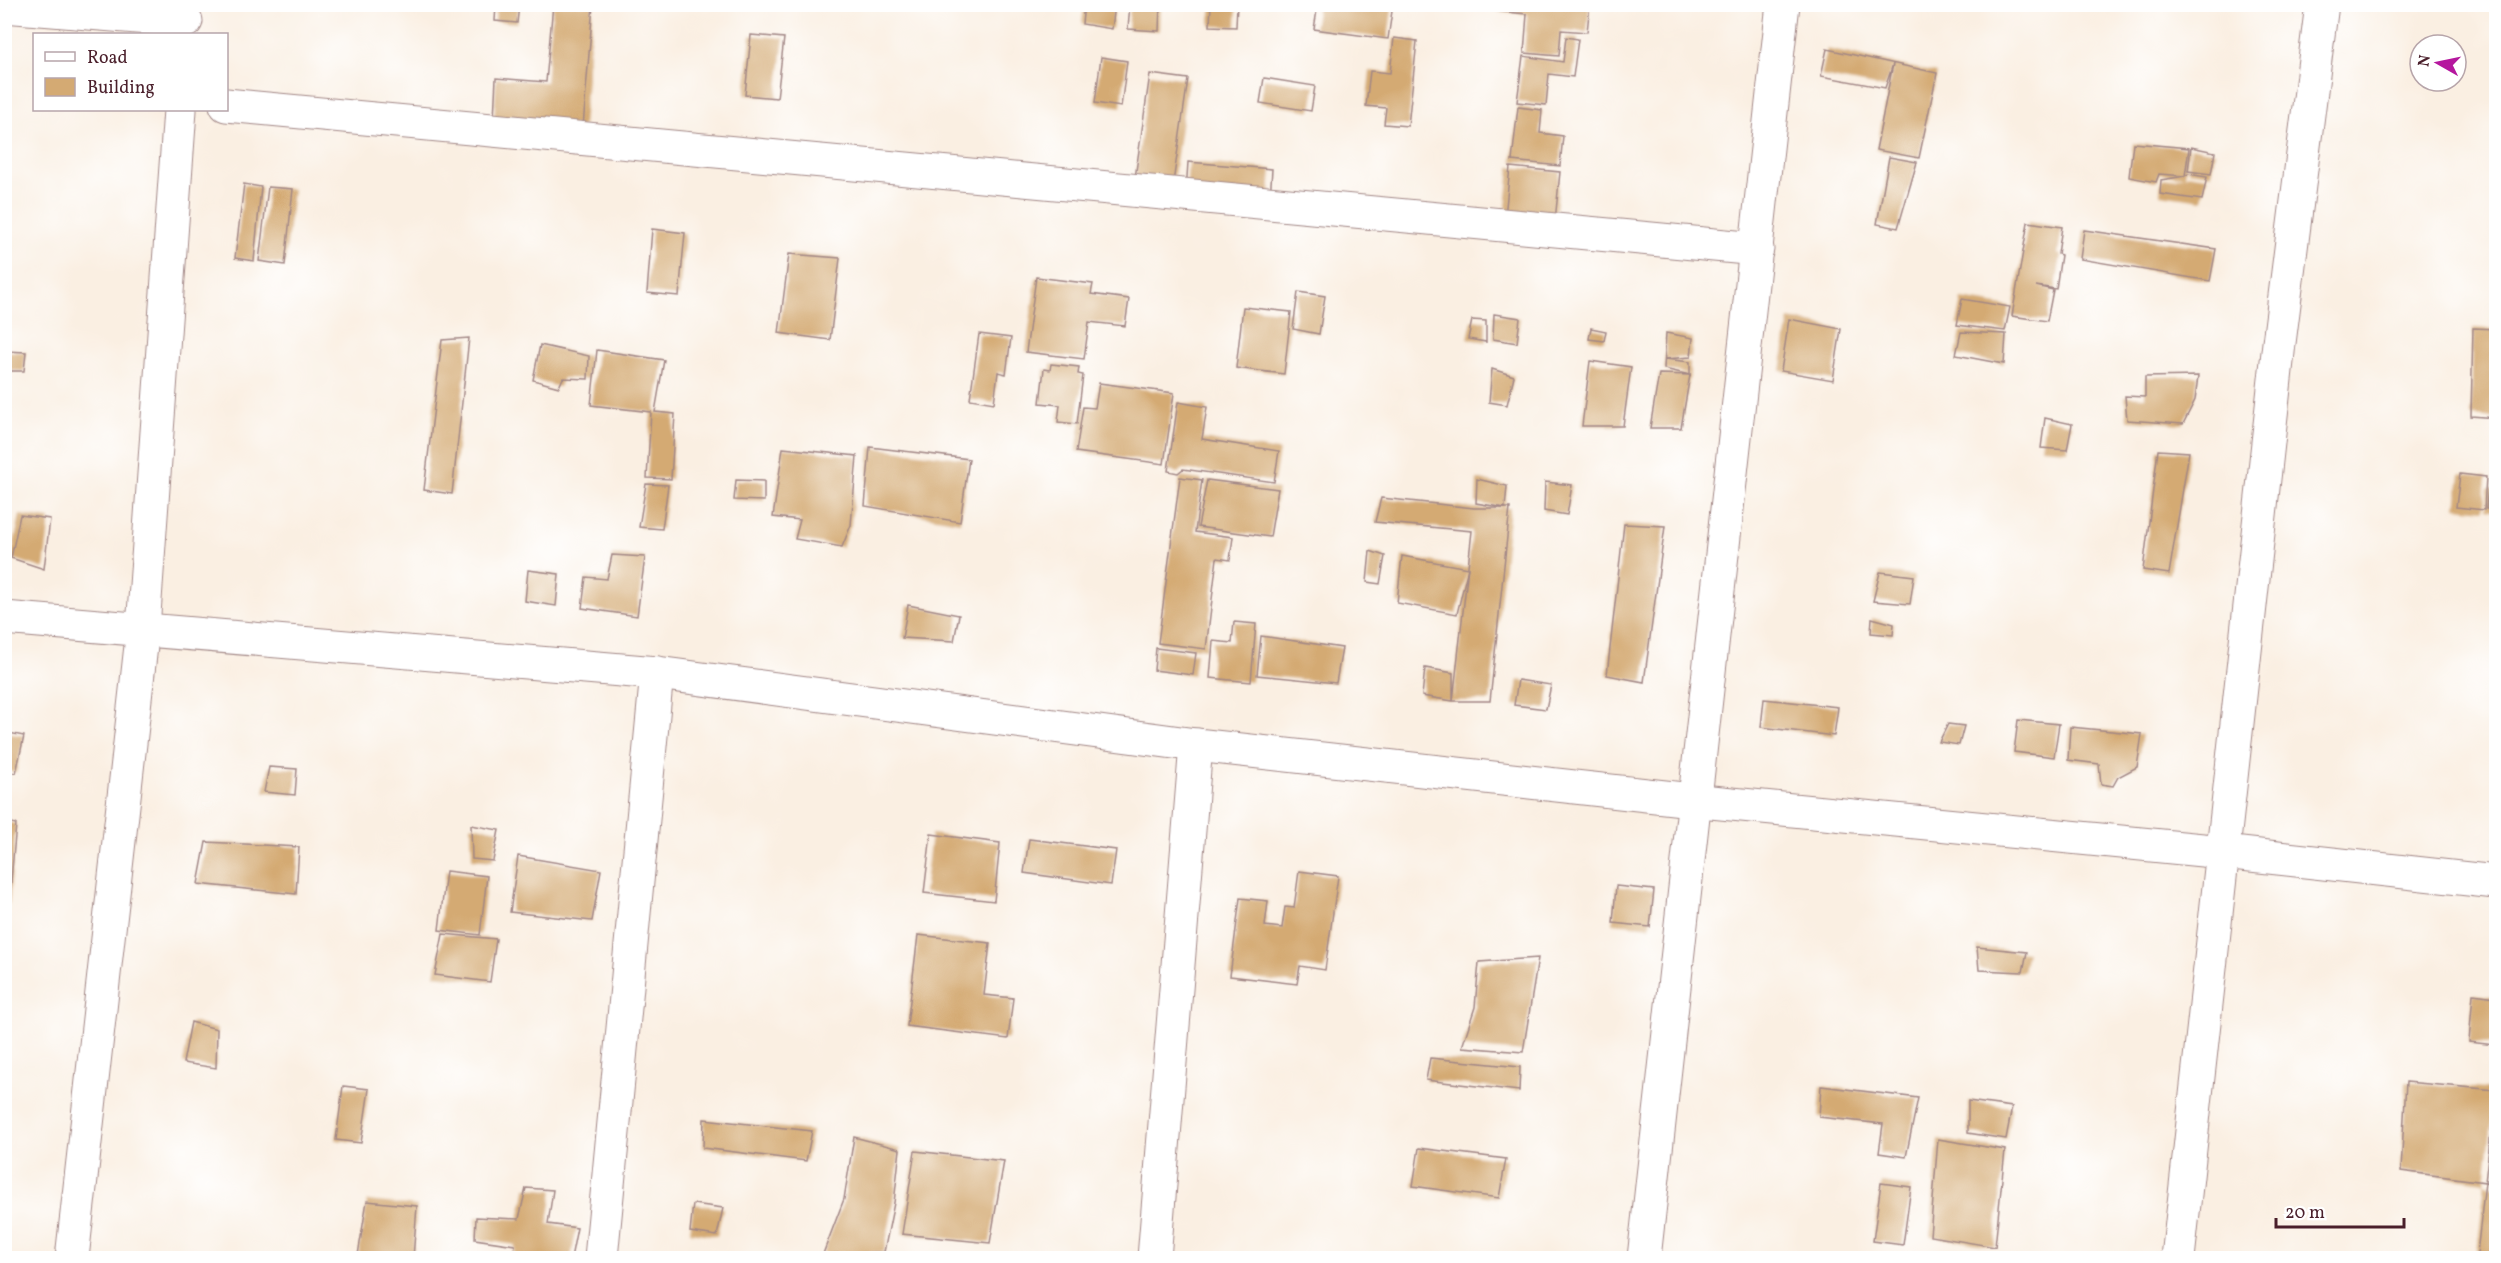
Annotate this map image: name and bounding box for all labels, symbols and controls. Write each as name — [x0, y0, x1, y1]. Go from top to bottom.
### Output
legend — [33, 33, 228, 111]
north arrow — [2408, 33, 2468, 93]
text: Road — [87, 46, 128, 71]
text: N — [2413, 53, 2437, 68]
text: Building — [87, 76, 155, 101]
scale bar — [2276, 1191, 2404, 1229]
text: 20 m — [2285, 1201, 2325, 1226]

